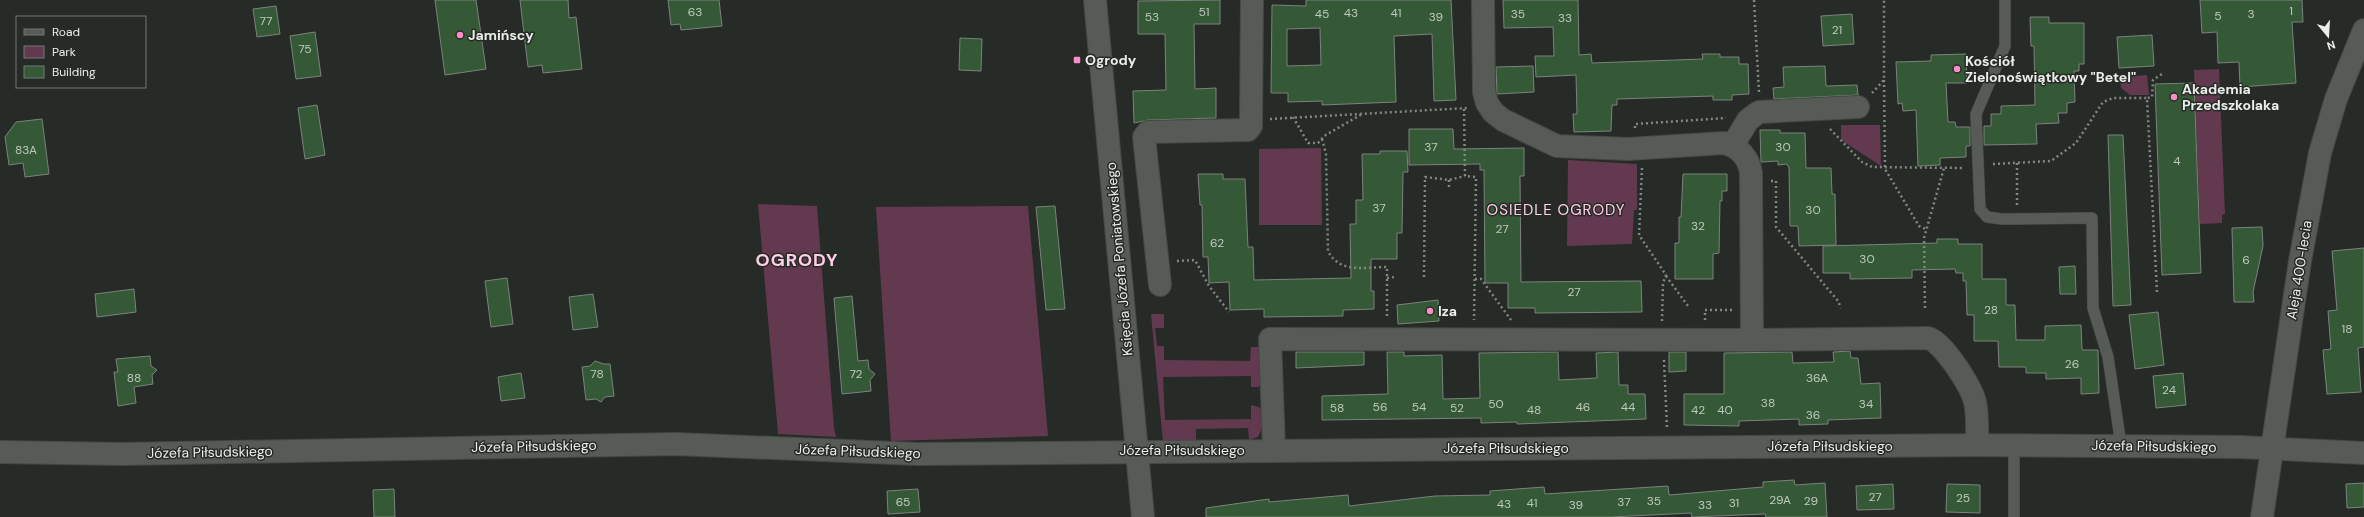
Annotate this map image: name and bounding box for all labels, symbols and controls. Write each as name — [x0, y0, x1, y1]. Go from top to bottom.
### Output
house number: 1 — [2289, 3, 2293, 19]
house number: 63 — [688, 4, 702, 20]
house number: 51 — [1198, 4, 1210, 20]
house number: 43 — [1344, 5, 1358, 21]
house number: 41 — [1390, 5, 1402, 21]
house number: 45 — [1315, 6, 1329, 22]
house number: 35 — [1511, 6, 1525, 22]
house number: 3 — [2247, 6, 2255, 22]
house number: 5 — [2214, 8, 2222, 24]
house number: 53 — [1145, 9, 1159, 25]
house number: 39 — [1429, 9, 1443, 25]
house number: 33 — [1558, 10, 1572, 26]
house number: 77 — [260, 13, 272, 29]
legend — [16, 16, 146, 88]
north arrow — [2308, 16, 2348, 56]
house number: 21 — [1832, 22, 1842, 38]
text: Road — [52, 24, 80, 40]
place label: Jamińscy — [468, 26, 534, 44]
marker: Jamińscy — [455, 30, 465, 40]
text: N — [2325, 38, 2337, 53]
house number: 75 — [298, 41, 312, 57]
text: Park — [52, 44, 76, 60]
place label: Ogrody — [1085, 51, 1137, 69]
place label: Kościół Zielonoświątkowy "Betel" — [1965, 52, 2136, 86]
marker: Ogrody — [1072, 55, 1082, 65]
text: Building — [52, 64, 96, 80]
marker: Kościół Zielonoświątkowy "Betel" — [1952, 64, 1962, 74]
place label: Akademia Przedszkolaka — [2182, 80, 2279, 114]
marker: Akademia Przedszkolaka — [2169, 92, 2179, 102]
house number: 37 — [1424, 139, 1438, 155]
house number: 30 — [1775, 139, 1791, 155]
house number: 83A — [15, 142, 37, 158]
house number: 4 — [2173, 153, 2181, 169]
street label: Księcia Józefa Poniatowskiego — [1102, 161, 1136, 357]
house number: 37 — [1372, 200, 1386, 216]
district label: OSIEDLE OGRODY — [1487, 200, 1625, 220]
house number: 30 — [1805, 202, 1821, 218]
house number: 32 — [1691, 218, 1705, 234]
street label: Aleja 400-lecia — [2282, 219, 2316, 321]
house number: 27 — [1495, 221, 1509, 237]
house number: 62 — [1210, 235, 1224, 251]
district label: OGRODY — [756, 248, 838, 272]
house number: 30 — [1859, 251, 1875, 267]
house number: 6 — [2242, 252, 2250, 268]
house number: 27 — [1567, 284, 1581, 300]
place label: Iza — [1438, 302, 1457, 320]
house number: 28 — [1984, 302, 1998, 318]
marker: Iza — [1425, 306, 1435, 316]
house number: 18 — [2341, 321, 2353, 337]
house number: 26 — [2065, 356, 2079, 372]
house number: 78 — [590, 366, 604, 382]
house number: 72 — [849, 366, 863, 382]
house number: 88 — [127, 370, 141, 386]
house number: 36A — [1806, 370, 1828, 386]
house number: 24 — [2162, 382, 2176, 398]
house number: 38 — [1761, 395, 1775, 411]
house number: 50 — [1488, 396, 1504, 412]
house number: 34 — [1859, 396, 1873, 412]
house number: 56 — [1373, 399, 1387, 415]
house number: 54 — [1412, 399, 1426, 415]
house number: 46 — [1576, 399, 1590, 415]
house number: 44 — [1621, 399, 1635, 415]
house number: 58 — [1330, 400, 1344, 416]
house number: 52 — [1450, 400, 1464, 416]
house number: 48 — [1527, 402, 1541, 418]
house number: 42 — [1691, 402, 1705, 418]
house number: 40 — [1717, 402, 1733, 418]
house number: 36 — [1806, 407, 1820, 423]
street label: Józefa Piłsudskiego — [471, 436, 597, 456]
street label: Józefa Piłsudskiego — [2091, 436, 2217, 456]
street label: Józefa Piłsudskiego — [1767, 437, 1893, 455]
street label: Józefa Piłsudskiego — [1443, 439, 1569, 457]
street label: Józefa Piłsudskiego — [795, 440, 921, 462]
street label: Józefa Piłsudskiego — [1119, 441, 1245, 459]
street label: Józefa Piłsudskiego — [147, 442, 273, 462]
house number: 27 — [1868, 489, 1882, 505]
house number: 25 — [1956, 490, 1970, 506]
house number: 29A — [1769, 492, 1791, 508]
house number: 35 — [1647, 493, 1661, 509]
house number: 29 — [1804, 493, 1818, 509]
house number: 65 — [896, 494, 910, 510]
house number: 37 — [1617, 494, 1631, 510]
house number: 41 — [1526, 495, 1538, 511]
house number: 31 — [1729, 495, 1739, 511]
house number: 43 — [1497, 496, 1511, 512]
house number: 39 — [1569, 497, 1583, 513]
house number: 33 — [1698, 497, 1712, 513]

